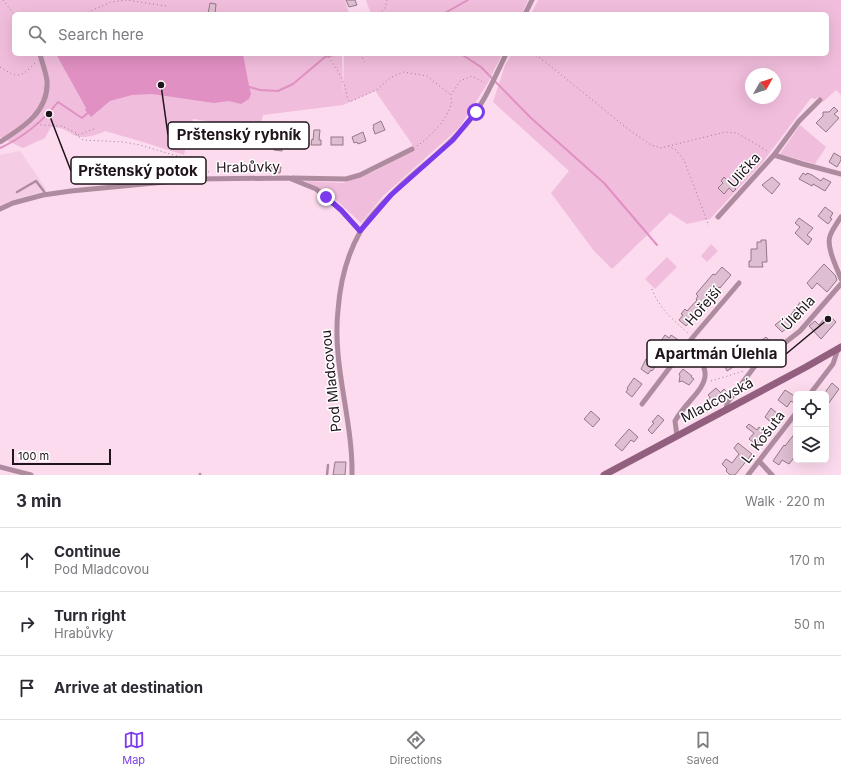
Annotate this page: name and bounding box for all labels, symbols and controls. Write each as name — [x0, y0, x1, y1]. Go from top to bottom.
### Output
search box — [12, 12, 829, 56]
icon: search — [26, 23, 48, 45]
text: Search here — [58, 25, 144, 44]
north arrow — [745, 68, 781, 104]
route start — [467, 103, 485, 121]
callout: Prštenský rybník — [168, 122, 309, 149]
text: Prštenský rybník — [177, 125, 302, 144]
street label: Ulička — [724, 149, 764, 190]
callout: Prštenský potok — [71, 157, 206, 184]
street label: Hrabůvky — [216, 157, 280, 176]
text: Prštenský potok — [78, 161, 198, 180]
route end — [317, 188, 335, 206]
street label: Hořejší — [681, 282, 725, 329]
street label: Úlehla — [777, 292, 818, 334]
street label: Pod Mladcovou — [317, 329, 344, 433]
callout: Apartmán Úlehla — [647, 340, 786, 367]
text: Apartmán Úlehla — [655, 344, 777, 363]
street label: Mladcovská — [678, 373, 756, 426]
map controls — [793, 391, 829, 463]
button: locate — [793, 391, 829, 427]
street label: L. Košuta — [737, 407, 788, 466]
button: layers — [793, 427, 829, 463]
scale bar — [12, 447, 111, 466]
text: 100 m — [18, 449, 49, 463]
text: 3 min — [16, 491, 62, 511]
text: Walk · 220 m — [745, 493, 825, 509]
text: Continue — [54, 542, 121, 561]
icon: ahead — [16, 549, 38, 571]
text: 170 m — [789, 552, 825, 568]
text: Pod Mladcovou — [54, 561, 149, 577]
text: Turn right — [54, 606, 126, 625]
icon: right — [16, 613, 38, 635]
text: 50 m — [794, 616, 825, 632]
text: Hrabůvky — [54, 625, 113, 641]
icon: arrive — [16, 677, 38, 699]
text: Arrive at destination — [54, 678, 203, 697]
tab: Map — [122, 729, 145, 767]
tab: Directions — [390, 729, 442, 767]
tab: Saved — [687, 729, 719, 767]

